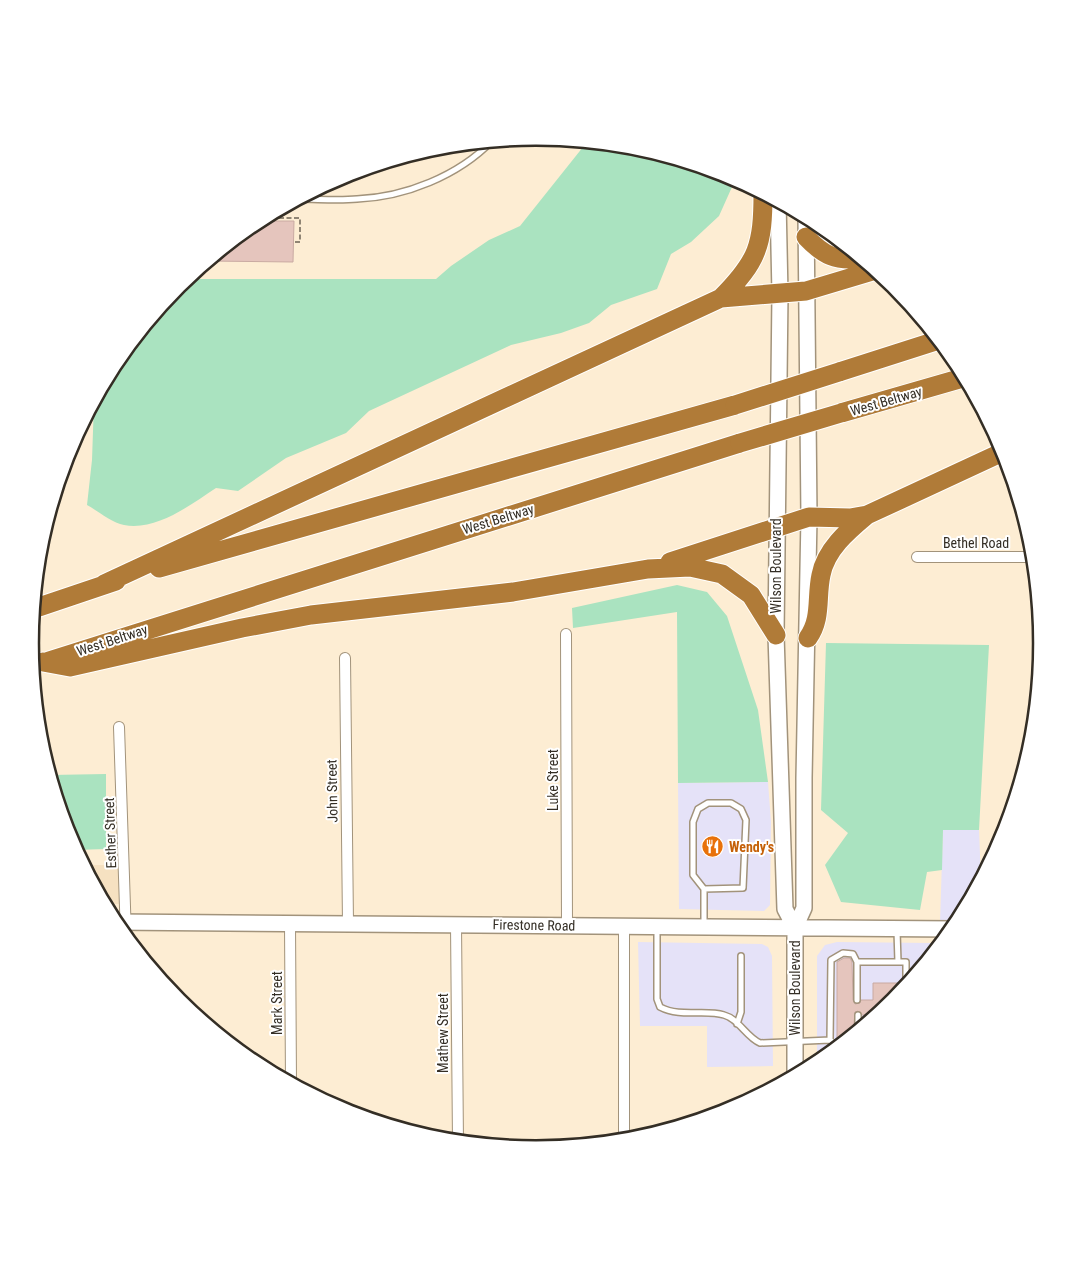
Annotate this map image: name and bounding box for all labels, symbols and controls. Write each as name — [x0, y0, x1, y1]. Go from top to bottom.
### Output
street label: West Beltway — [848, 383, 924, 419]
street label: West Beltway — [460, 501, 536, 537]
street label: Wilson Boulevard — [768, 518, 784, 614]
street label: Bethel Road — [943, 535, 1009, 551]
street label: West Beltway — [74, 621, 150, 659]
street label: Luke Street — [545, 749, 561, 811]
street label: John Street — [323, 759, 341, 823]
street label: Esther Street — [101, 797, 119, 869]
restaurant icon: Wendy's — [701, 835, 725, 859]
place label: Wendy's — [729, 839, 774, 855]
street label: Firestone Road — [492, 916, 576, 934]
street label: Wilson Boulevard — [787, 940, 803, 1036]
street label: Mark Street — [269, 971, 285, 1035]
street label: Mathew Street — [435, 993, 451, 1073]

